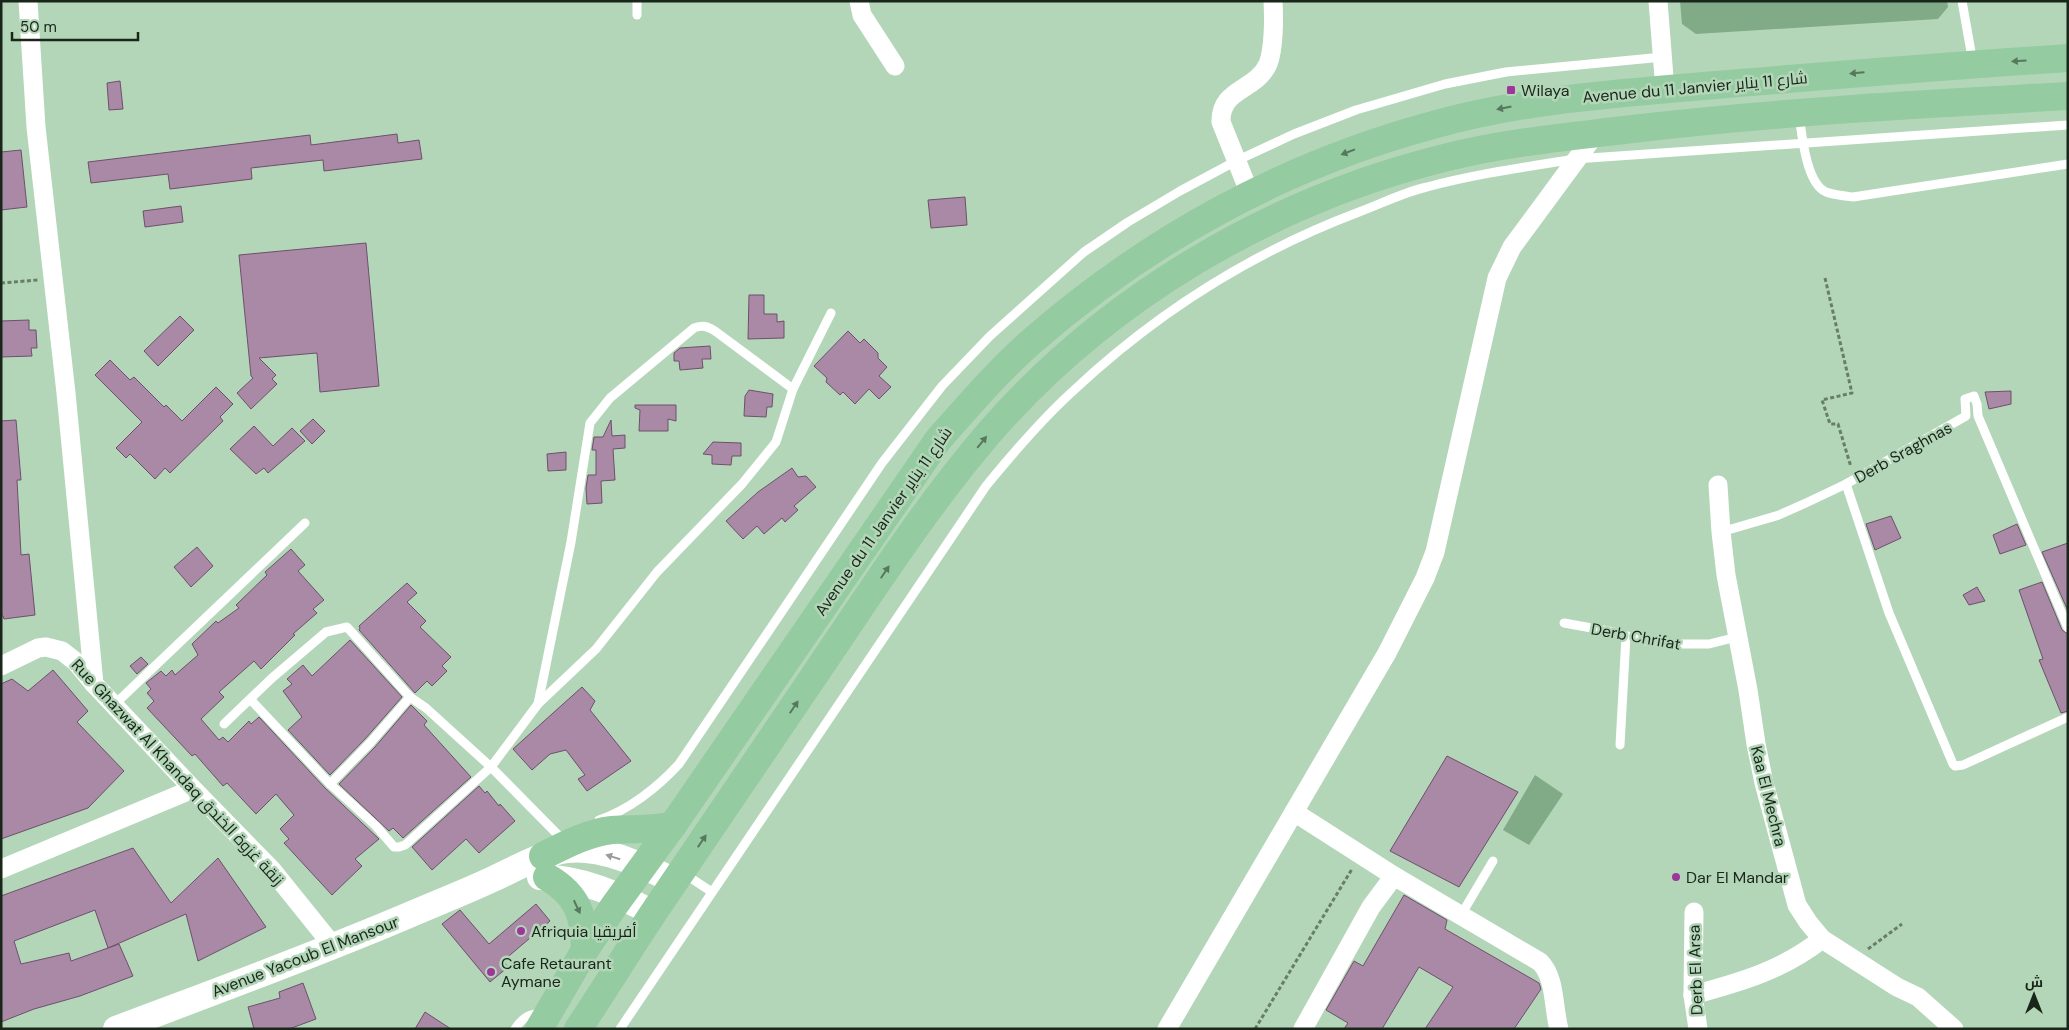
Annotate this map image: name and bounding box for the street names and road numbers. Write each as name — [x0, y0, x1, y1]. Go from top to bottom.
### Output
street label: Avenue du 11 Janvier شارع 11 يناير — [1582, 67, 1809, 109]
street label: Derb Sraghnas — [1851, 417, 1956, 488]
street label: Avenue du 11 Janvier شارع 11 يناير — [810, 423, 958, 620]
street label: Derb Chrifat — [1589, 618, 1682, 655]
street label: Rue Ghazwat Al Khandaq زنقة غزوة الخندق — [67, 655, 288, 890]
street label: Kaa El Mechra — [1746, 744, 1791, 849]
street label: Avenue Yacoub El Mansour — [209, 911, 402, 1002]
street label: Derb El Arsa — [1683, 924, 1708, 1016]

